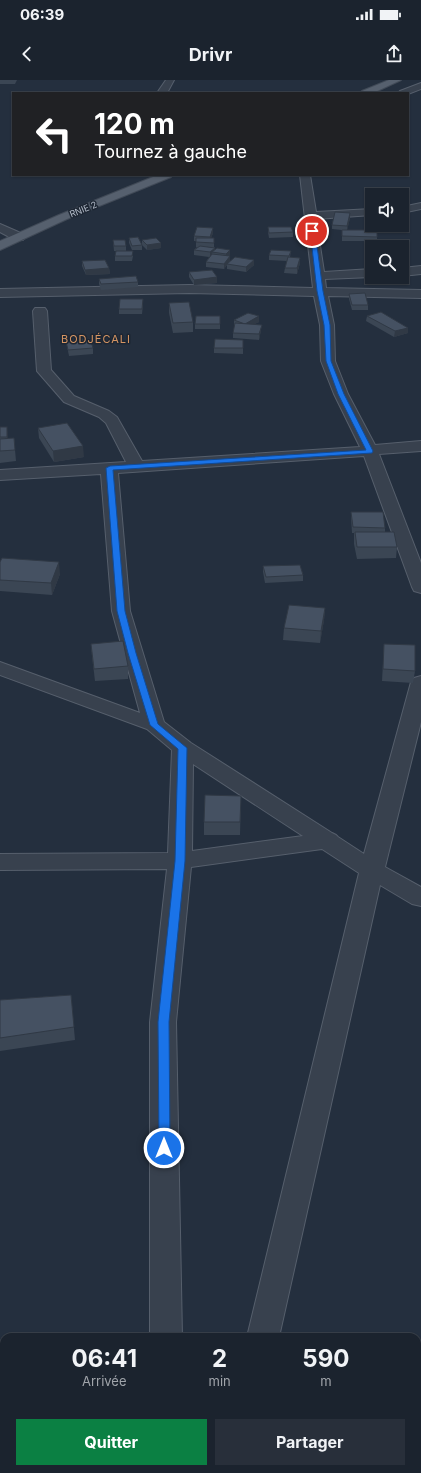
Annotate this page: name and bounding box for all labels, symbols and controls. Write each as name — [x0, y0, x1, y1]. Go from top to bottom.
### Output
text: 06:39 — [20, 5, 64, 24]
icon: back — [16, 43, 38, 65]
icon: share — [383, 43, 405, 65]
text: Drivr — [189, 44, 232, 65]
text: 120 m — [94, 107, 175, 141]
icon: left — [28, 108, 80, 160]
text: Tournez à gauche — [94, 141, 247, 162]
map controls — [365, 188, 409, 284]
button: sound — [365, 188, 409, 232]
street label: RNIE 2 — [68, 199, 98, 219]
pin — [295, 214, 329, 248]
icon: arrive — [301, 220, 323, 242]
button: search — [365, 240, 409, 284]
district label: BODJÉCALI — [61, 332, 131, 346]
position arrow — [143, 1127, 185, 1169]
text: 06:41 — [72, 1344, 137, 1373]
text: 2 — [212, 1344, 227, 1373]
text: 590 — [302, 1344, 349, 1373]
text: Arrivée — [82, 1373, 127, 1389]
text: min — [209, 1373, 231, 1389]
text: m — [320, 1373, 332, 1389]
button: Quitter — [16, 1419, 207, 1465]
button: Partager — [215, 1419, 405, 1465]

